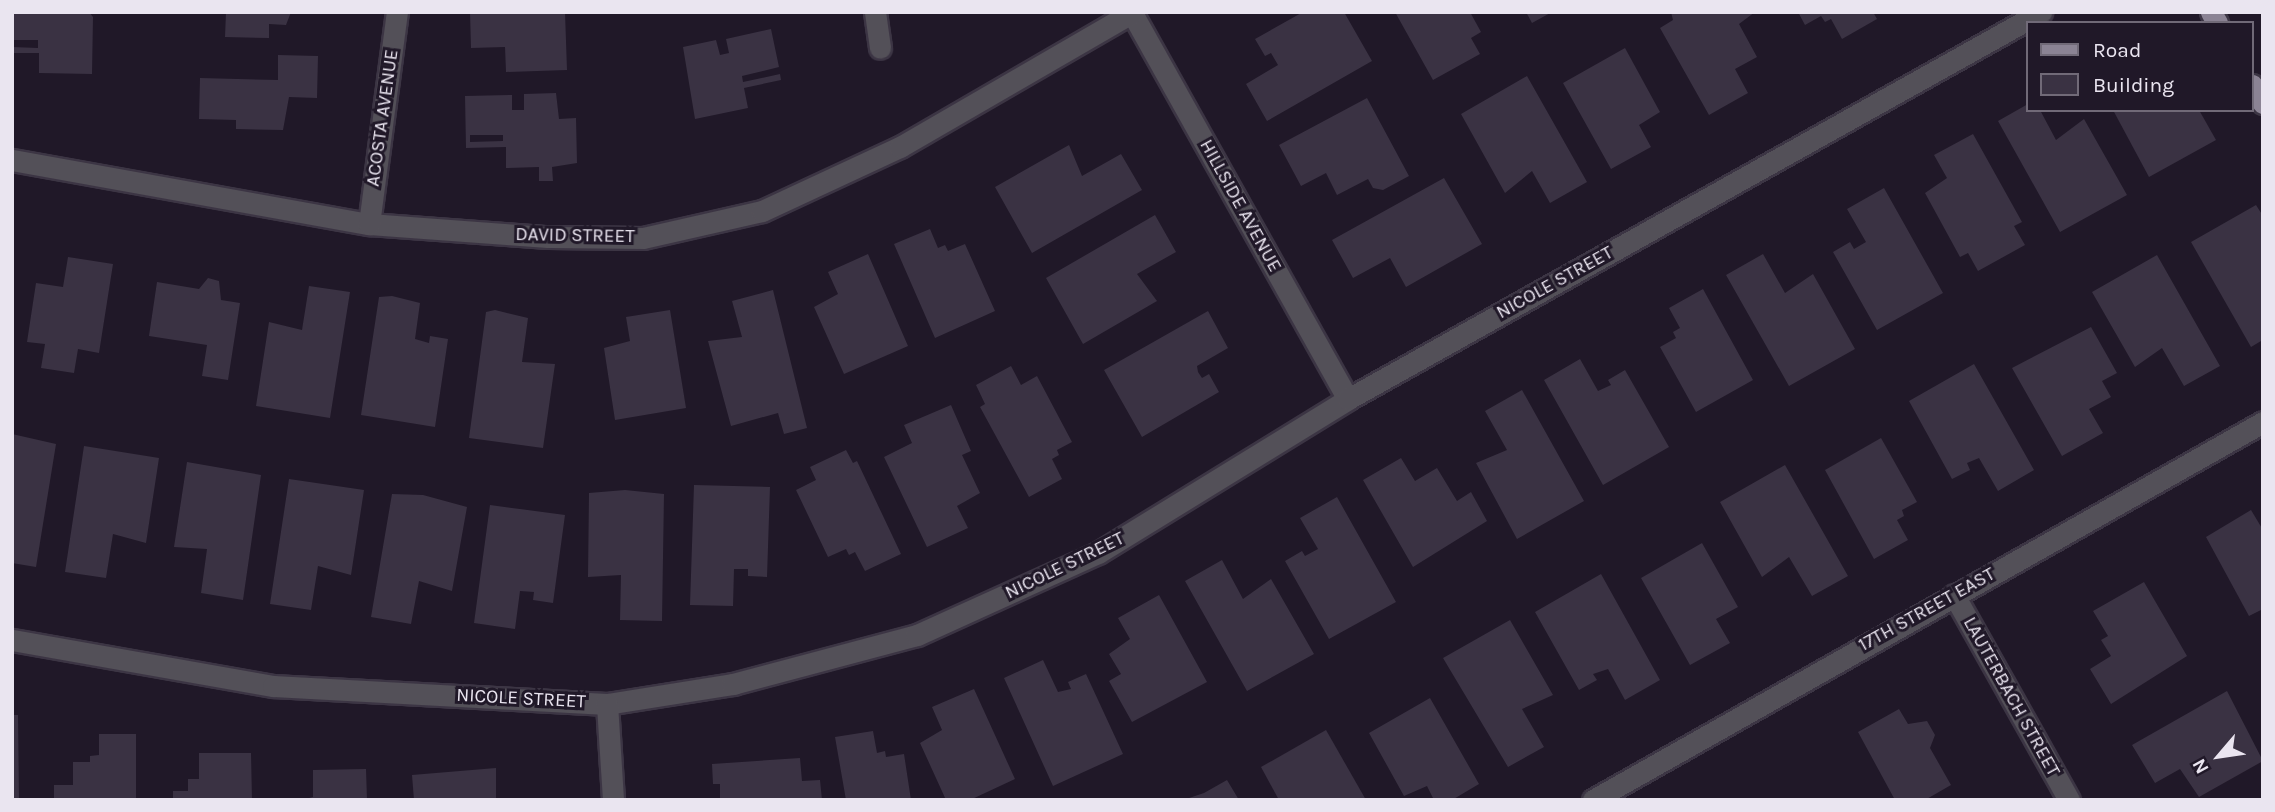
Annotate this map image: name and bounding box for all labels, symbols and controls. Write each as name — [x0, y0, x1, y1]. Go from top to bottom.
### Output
legend — [2026, 21, 2254, 112]
text: Road — [2093, 38, 2141, 62]
street label: ACOSTA AVENUE — [362, 48, 404, 188]
text: Building — [2093, 73, 2174, 97]
street label: HILLSIDE AVENUE — [1194, 136, 1286, 276]
street label: DAVID STREET — [515, 224, 635, 248]
street label: NICOLE STREET — [1493, 242, 1617, 324]
street label: NICOLE STREET — [1002, 527, 1128, 605]
street label: 17TH STREET EAST — [1855, 563, 1999, 657]
street label: LAUTERBACH STREET — [1958, 613, 2064, 781]
street label: NICOLE STREET — [456, 684, 586, 714]
north arrow — [2184, 721, 2254, 791]
text: N — [2188, 755, 2214, 777]

